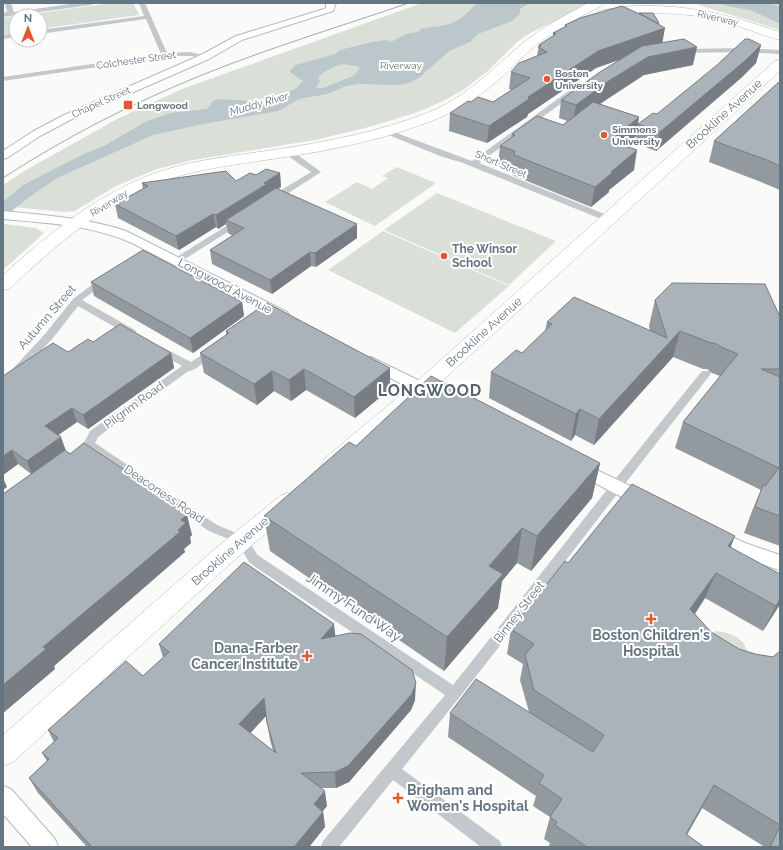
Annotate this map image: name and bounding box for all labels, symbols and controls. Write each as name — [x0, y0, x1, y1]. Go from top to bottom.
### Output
north arrow — [8, 8, 48, 48]
street label: Riverway — [696, 8, 740, 28]
text: N — [24, 12, 32, 25]
street label: Colchester Street — [96, 49, 177, 71]
park label: Riverway — [380, 60, 423, 71]
place label: Boston University — [555, 68, 603, 91]
marker: Boston University — [542, 74, 552, 84]
street label: Brookline Avenue — [683, 76, 765, 152]
street label: Chapel Street — [70, 84, 133, 120]
water label: Muddy River — [228, 89, 291, 119]
marker: Longwood — [122, 99, 134, 111]
place label: Longwood — [137, 100, 189, 111]
place label: Simmons University — [612, 124, 660, 147]
marker: Simmons University — [599, 130, 609, 140]
street label: Short Street — [474, 148, 529, 180]
street label: Riverway — [88, 187, 130, 219]
place label: The Winsor School — [452, 242, 517, 270]
marker: The Winsor School — [439, 251, 449, 261]
street label: Longwood Avenue — [176, 255, 274, 317]
street label: Autumn Street — [15, 282, 79, 352]
street label: Brookline Avenue — [443, 294, 525, 370]
street label: Pilgrim Road — [101, 379, 167, 431]
district label: LONGWOOD — [378, 381, 482, 400]
street label: Deaconess Road — [121, 462, 207, 526]
street label: Brookline Avenue — [189, 514, 271, 588]
street label: Jimmy Fund Way — [303, 569, 405, 645]
street label: Binney Street — [491, 579, 547, 645]
marker: Boston Children's Hospital — [645, 613, 657, 625]
place label: Boston Children's Hospital — [592, 627, 710, 659]
place label: Dana-Farber Cancer Institute — [191, 640, 299, 672]
marker: Dana-Farber Cancer Institute — [301, 650, 313, 662]
place label: Brigham and Women's Hospital — [407, 782, 529, 814]
marker: Brigham and Women's Hospital — [392, 792, 404, 804]

